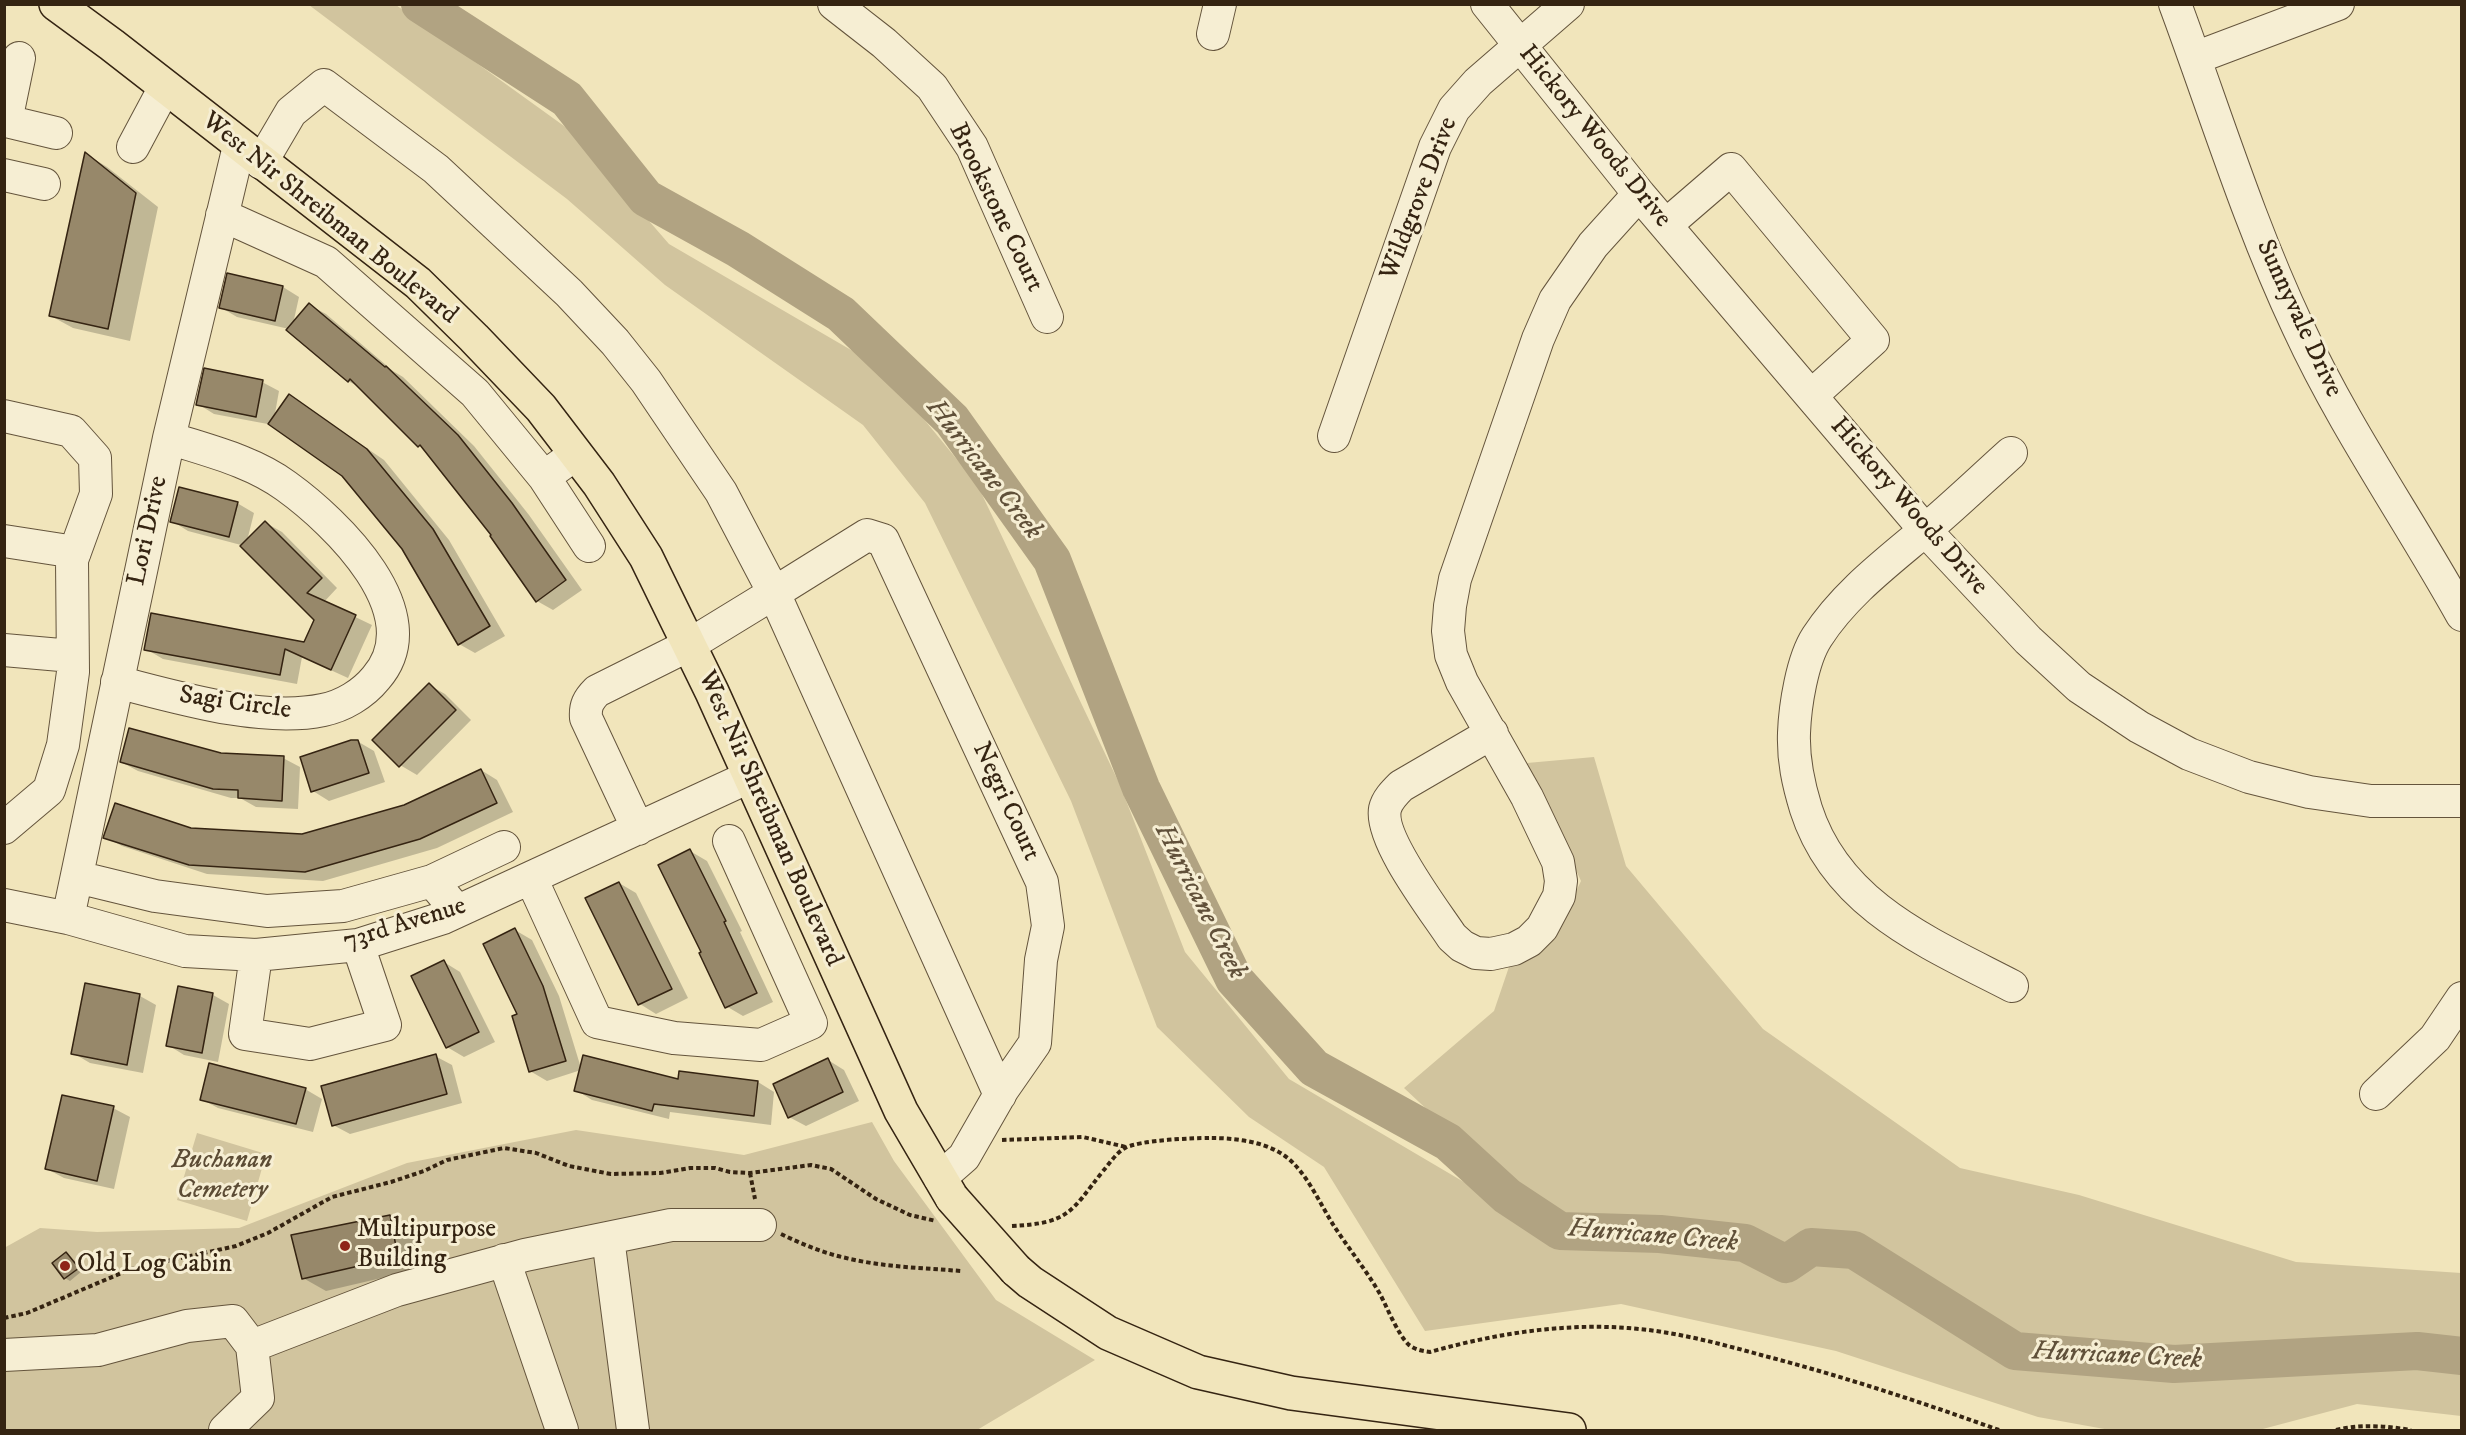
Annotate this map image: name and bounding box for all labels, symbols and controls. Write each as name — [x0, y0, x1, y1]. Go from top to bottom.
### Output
street label: Hickory Woods Drive — [1511, 40, 1677, 234]
street label: West Nir Shreibman Boulevard — [195, 106, 463, 332]
street label: Wildgrove Drive — [1375, 113, 1465, 285]
street label: Brookstone Court — [941, 118, 1049, 298]
street label: Sunnyvale Drive — [2248, 235, 2348, 403]
water label: Hurricane Creek — [918, 393, 1048, 547]
street label: Hickory Woods Drive — [1822, 412, 1994, 602]
street label: Lori Drive — [122, 473, 176, 589]
street label: West Nir Shreibman Boulevard — [690, 666, 848, 972]
street label: Sagi Circle — [177, 681, 293, 727]
street label: Negri Court — [964, 738, 1046, 866]
water label: Hurricane Creek — [1146, 819, 1252, 985]
street label: 73rd Avenue — [340, 892, 470, 958]
park label: Buchanan Cemetery — [172, 1146, 272, 1208]
water label: Hurricane Creek — [1567, 1213, 1739, 1261]
place label: Multipurpose Building — [357, 1215, 496, 1276]
marker: Multipurpose Building — [338, 1239, 352, 1253]
place label: Old Log Cabin — [77, 1250, 232, 1282]
marker: Old Log Cabin — [58, 1259, 72, 1273]
water label: Hurricane Creek — [2031, 1336, 2203, 1378]

